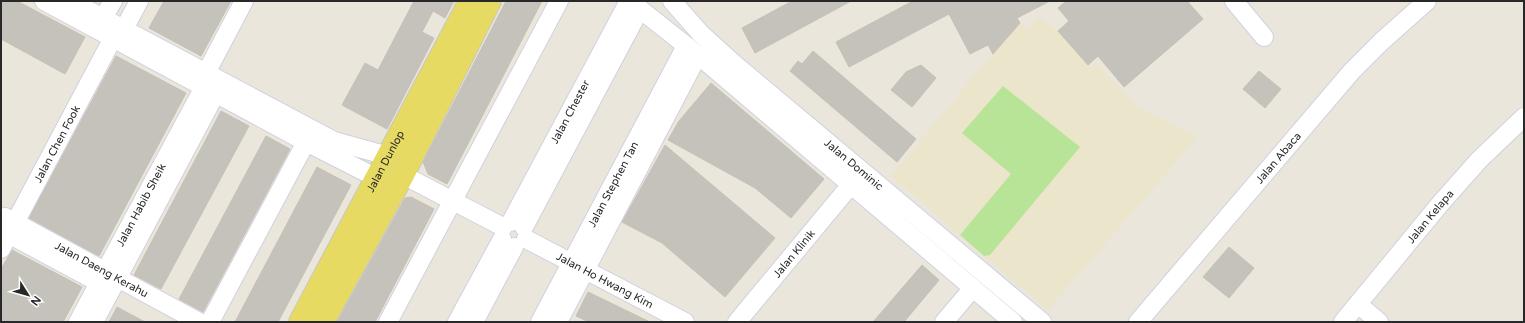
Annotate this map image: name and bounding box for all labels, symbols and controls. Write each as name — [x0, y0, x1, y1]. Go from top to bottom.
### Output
street label: Jalan Chester — [548, 77, 593, 146]
street label: Jalan Chen Fook — [31, 103, 83, 185]
street label: Jalan Dunlop — [364, 128, 407, 194]
street label: Jalan Abaca — [1253, 130, 1304, 186]
street label: Jalan Dominic — [822, 136, 886, 193]
street label: Jalan Stephen Tan — [585, 139, 641, 229]
street label: Jalan Habib Sheik — [114, 161, 169, 249]
street label: Jalan Kelapa — [1405, 187, 1457, 246]
street label: Jalan Klinik — [771, 227, 818, 280]
street label: Jalan Daeng Kerahu — [53, 239, 150, 300]
street label: Jalan Ho Hwang Kim — [554, 250, 655, 311]
north arrow — [8, 275, 48, 315]
text: N — [28, 293, 43, 308]

